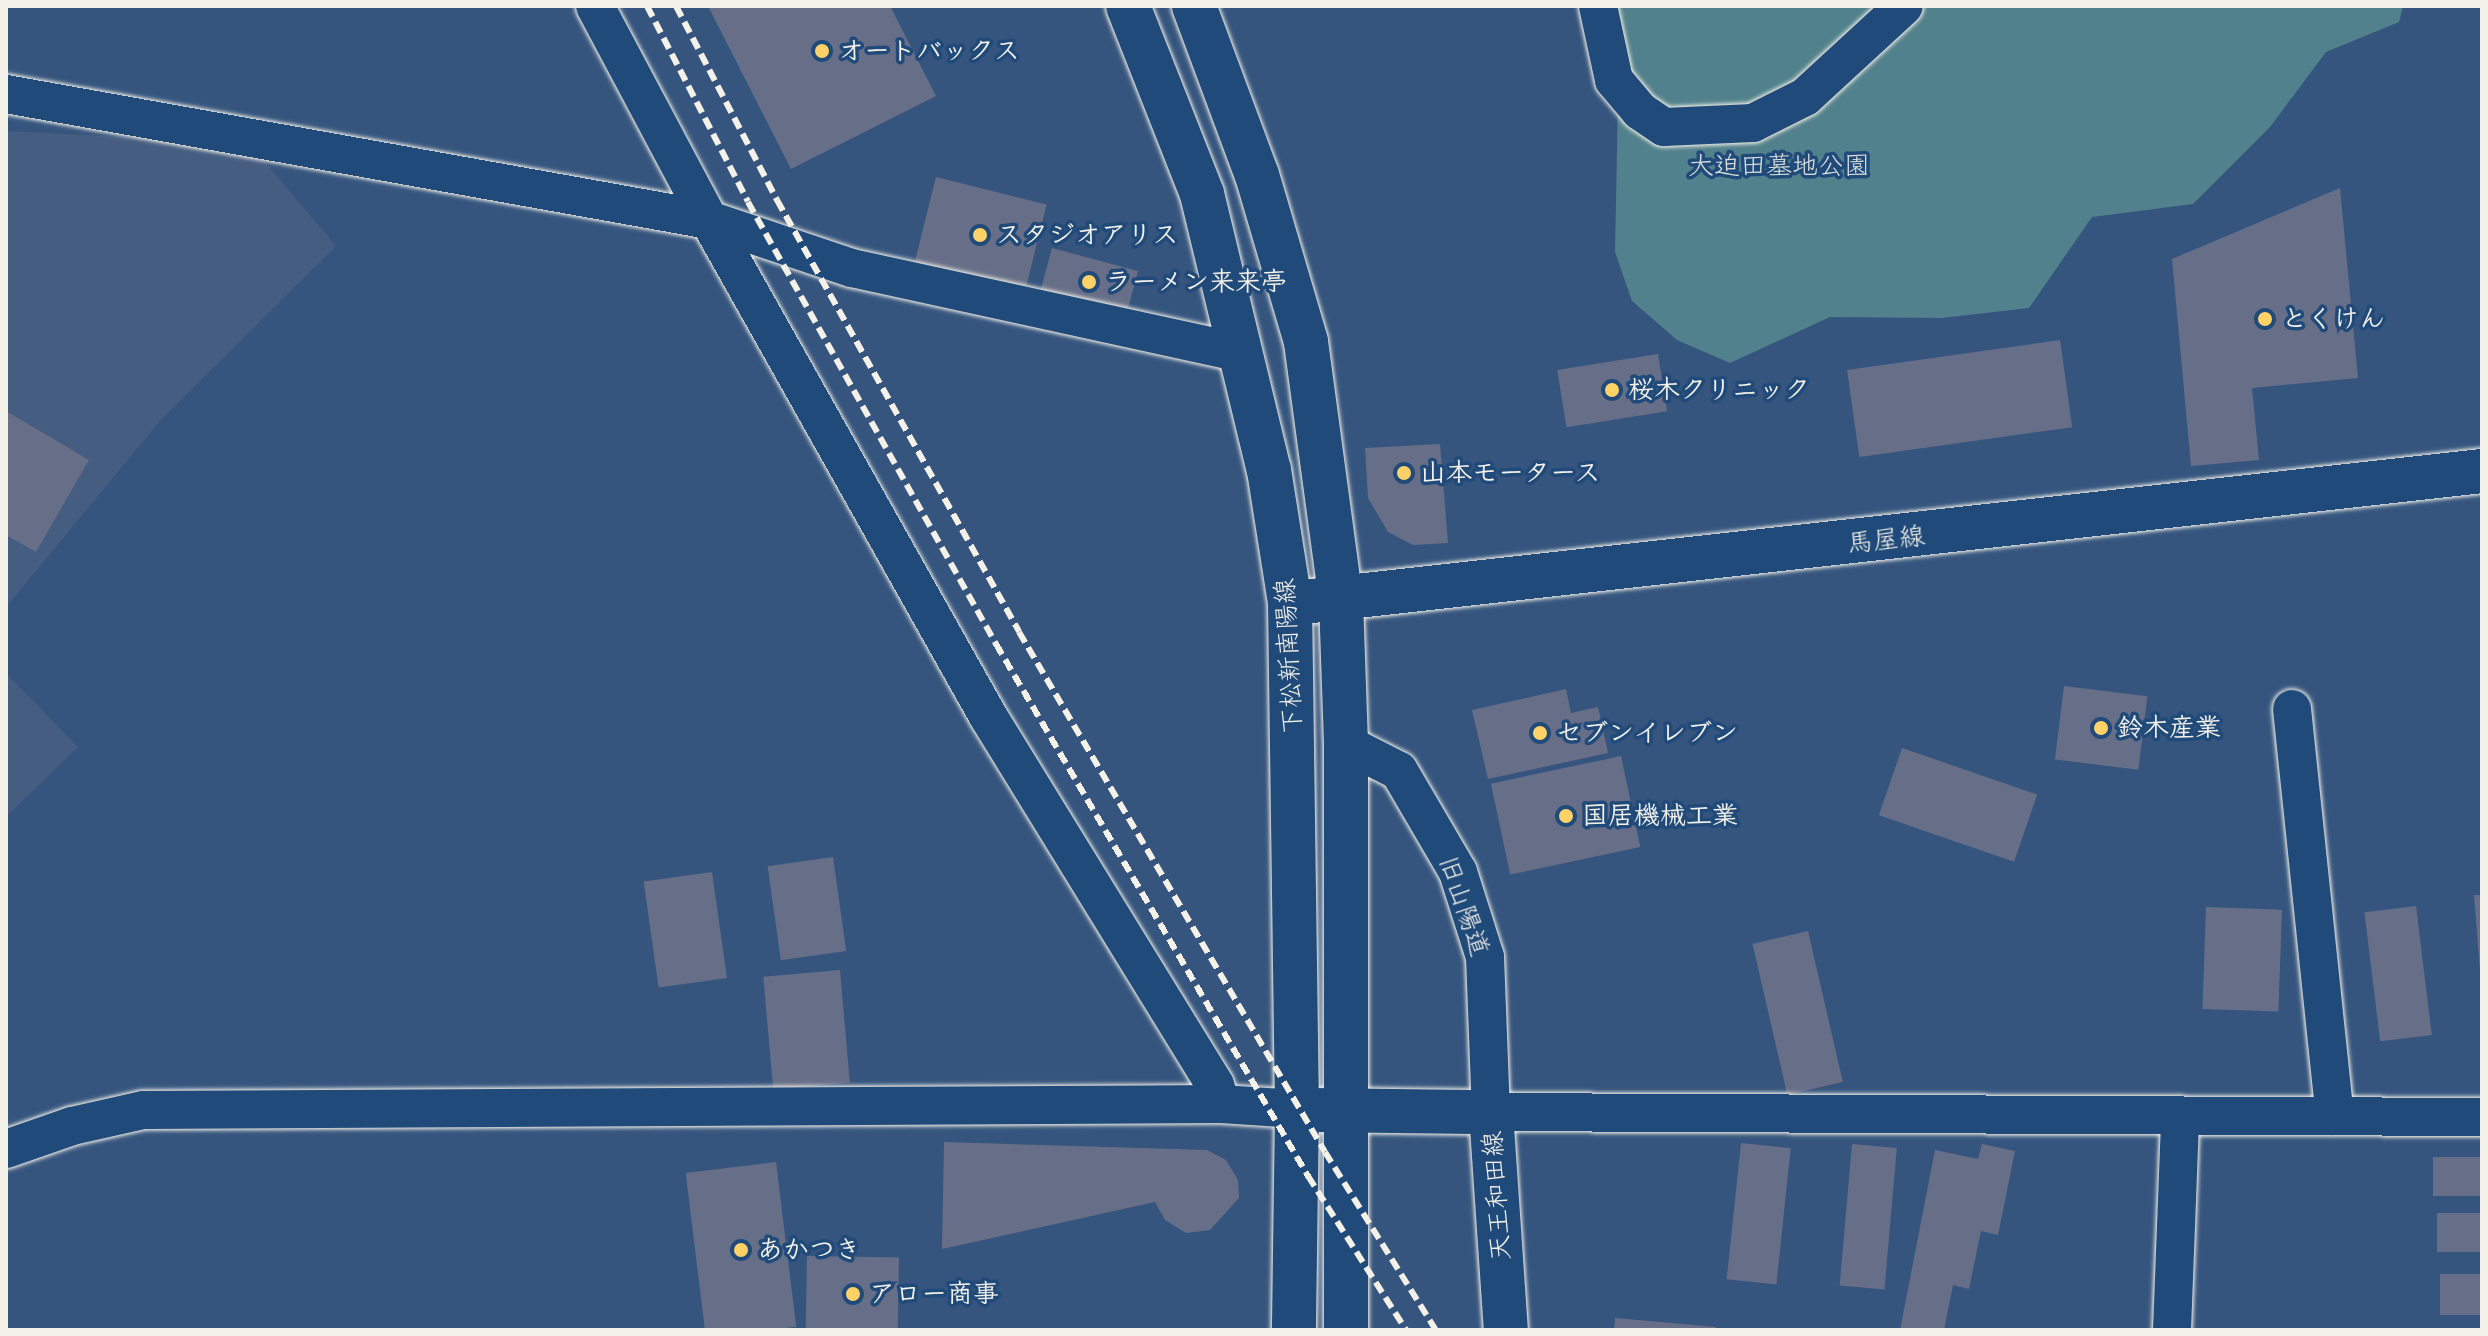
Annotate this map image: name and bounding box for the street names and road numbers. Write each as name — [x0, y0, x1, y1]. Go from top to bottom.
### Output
street label: 馬屋線 — [1846, 520, 1926, 560]
street label: 下松新南陽線 — [1269, 577, 1309, 735]
street label: 旧山陽道 — [1432, 852, 1496, 960]
street label: 天王和田線 — [1477, 1130, 1517, 1262]

